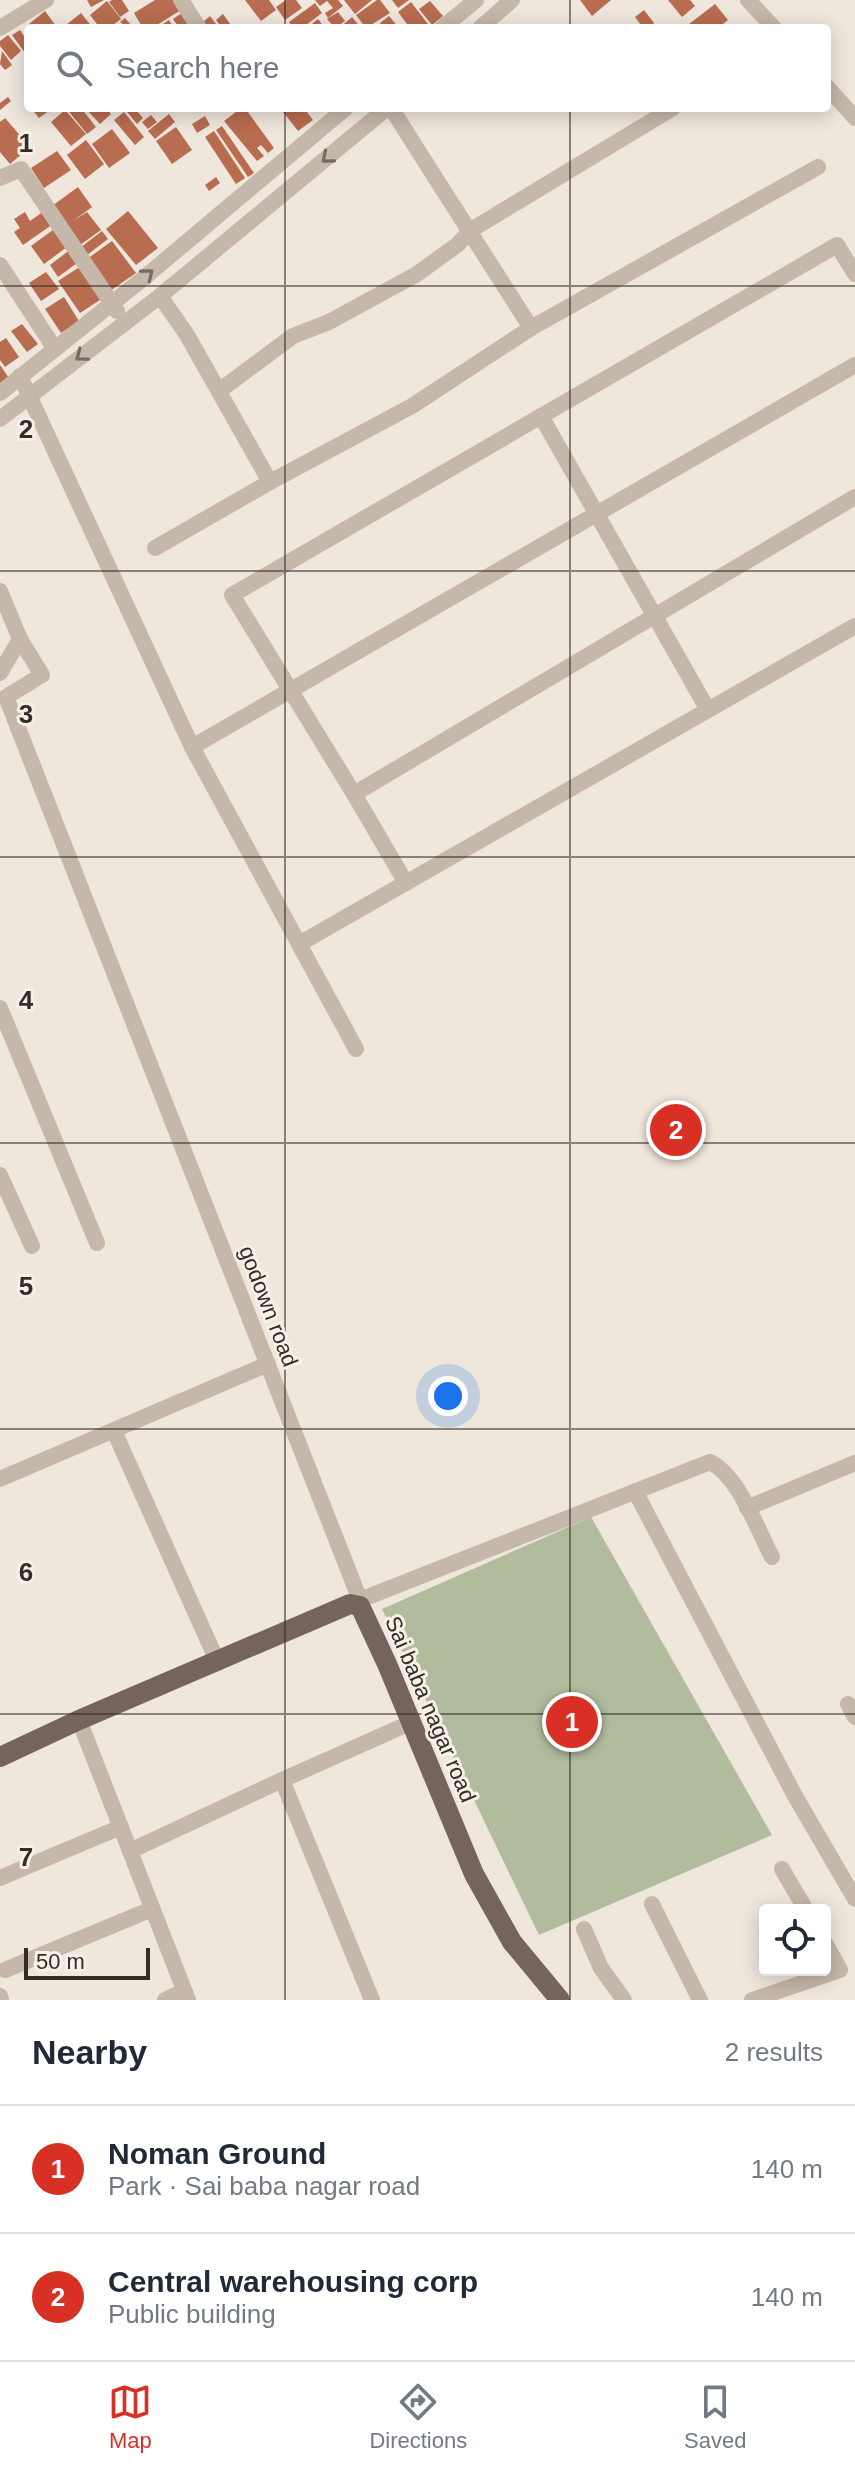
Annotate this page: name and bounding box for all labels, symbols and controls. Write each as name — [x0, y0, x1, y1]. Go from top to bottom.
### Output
search box — [24, 24, 831, 112]
icon: search — [52, 46, 96, 90]
text: Search here — [116, 51, 279, 84]
text: 1 — [19, 128, 33, 158]
one-way arrow — [322, 148, 336, 163]
one-way arrow — [139, 269, 153, 284]
one-way arrow — [75, 346, 89, 360]
text: 2 — [19, 414, 33, 444]
text: 3 — [19, 699, 33, 729]
text: 4 — [19, 985, 34, 1015]
pin: 2 — [650, 1100, 702, 1160]
street label: godown road — [234, 1242, 303, 1370]
text: 5 — [19, 1271, 33, 1301]
your location — [428, 1376, 468, 1416]
text: 6 — [19, 1557, 33, 1587]
street label: Sai baba nagar road — [380, 1613, 481, 1806]
pin: 1 — [546, 1692, 598, 1752]
text: 7 — [19, 1842, 33, 1872]
map controls — [759, 1904, 831, 1976]
button: locate — [759, 1904, 831, 1976]
scale bar — [24, 1944, 150, 1980]
text: 50 m — [36, 1949, 85, 1974]
text: Nearby — [32, 2033, 147, 2071]
text: 2 results — [725, 2037, 823, 2067]
text: Noman Ground — [108, 2137, 326, 2170]
text: 1 — [51, 2154, 65, 2184]
text: 140 m — [751, 2154, 823, 2184]
text: Park · Sai baba nagar road — [108, 2171, 420, 2201]
text: Central warehousing corp — [108, 2265, 478, 2298]
text: 2 — [51, 2282, 65, 2312]
text: 140 m — [751, 2282, 823, 2312]
text: Public building — [108, 2299, 276, 2329]
tab: Map — [108, 2380, 152, 2454]
tab: Directions — [369, 2380, 467, 2454]
tab: Saved — [684, 2380, 747, 2454]

